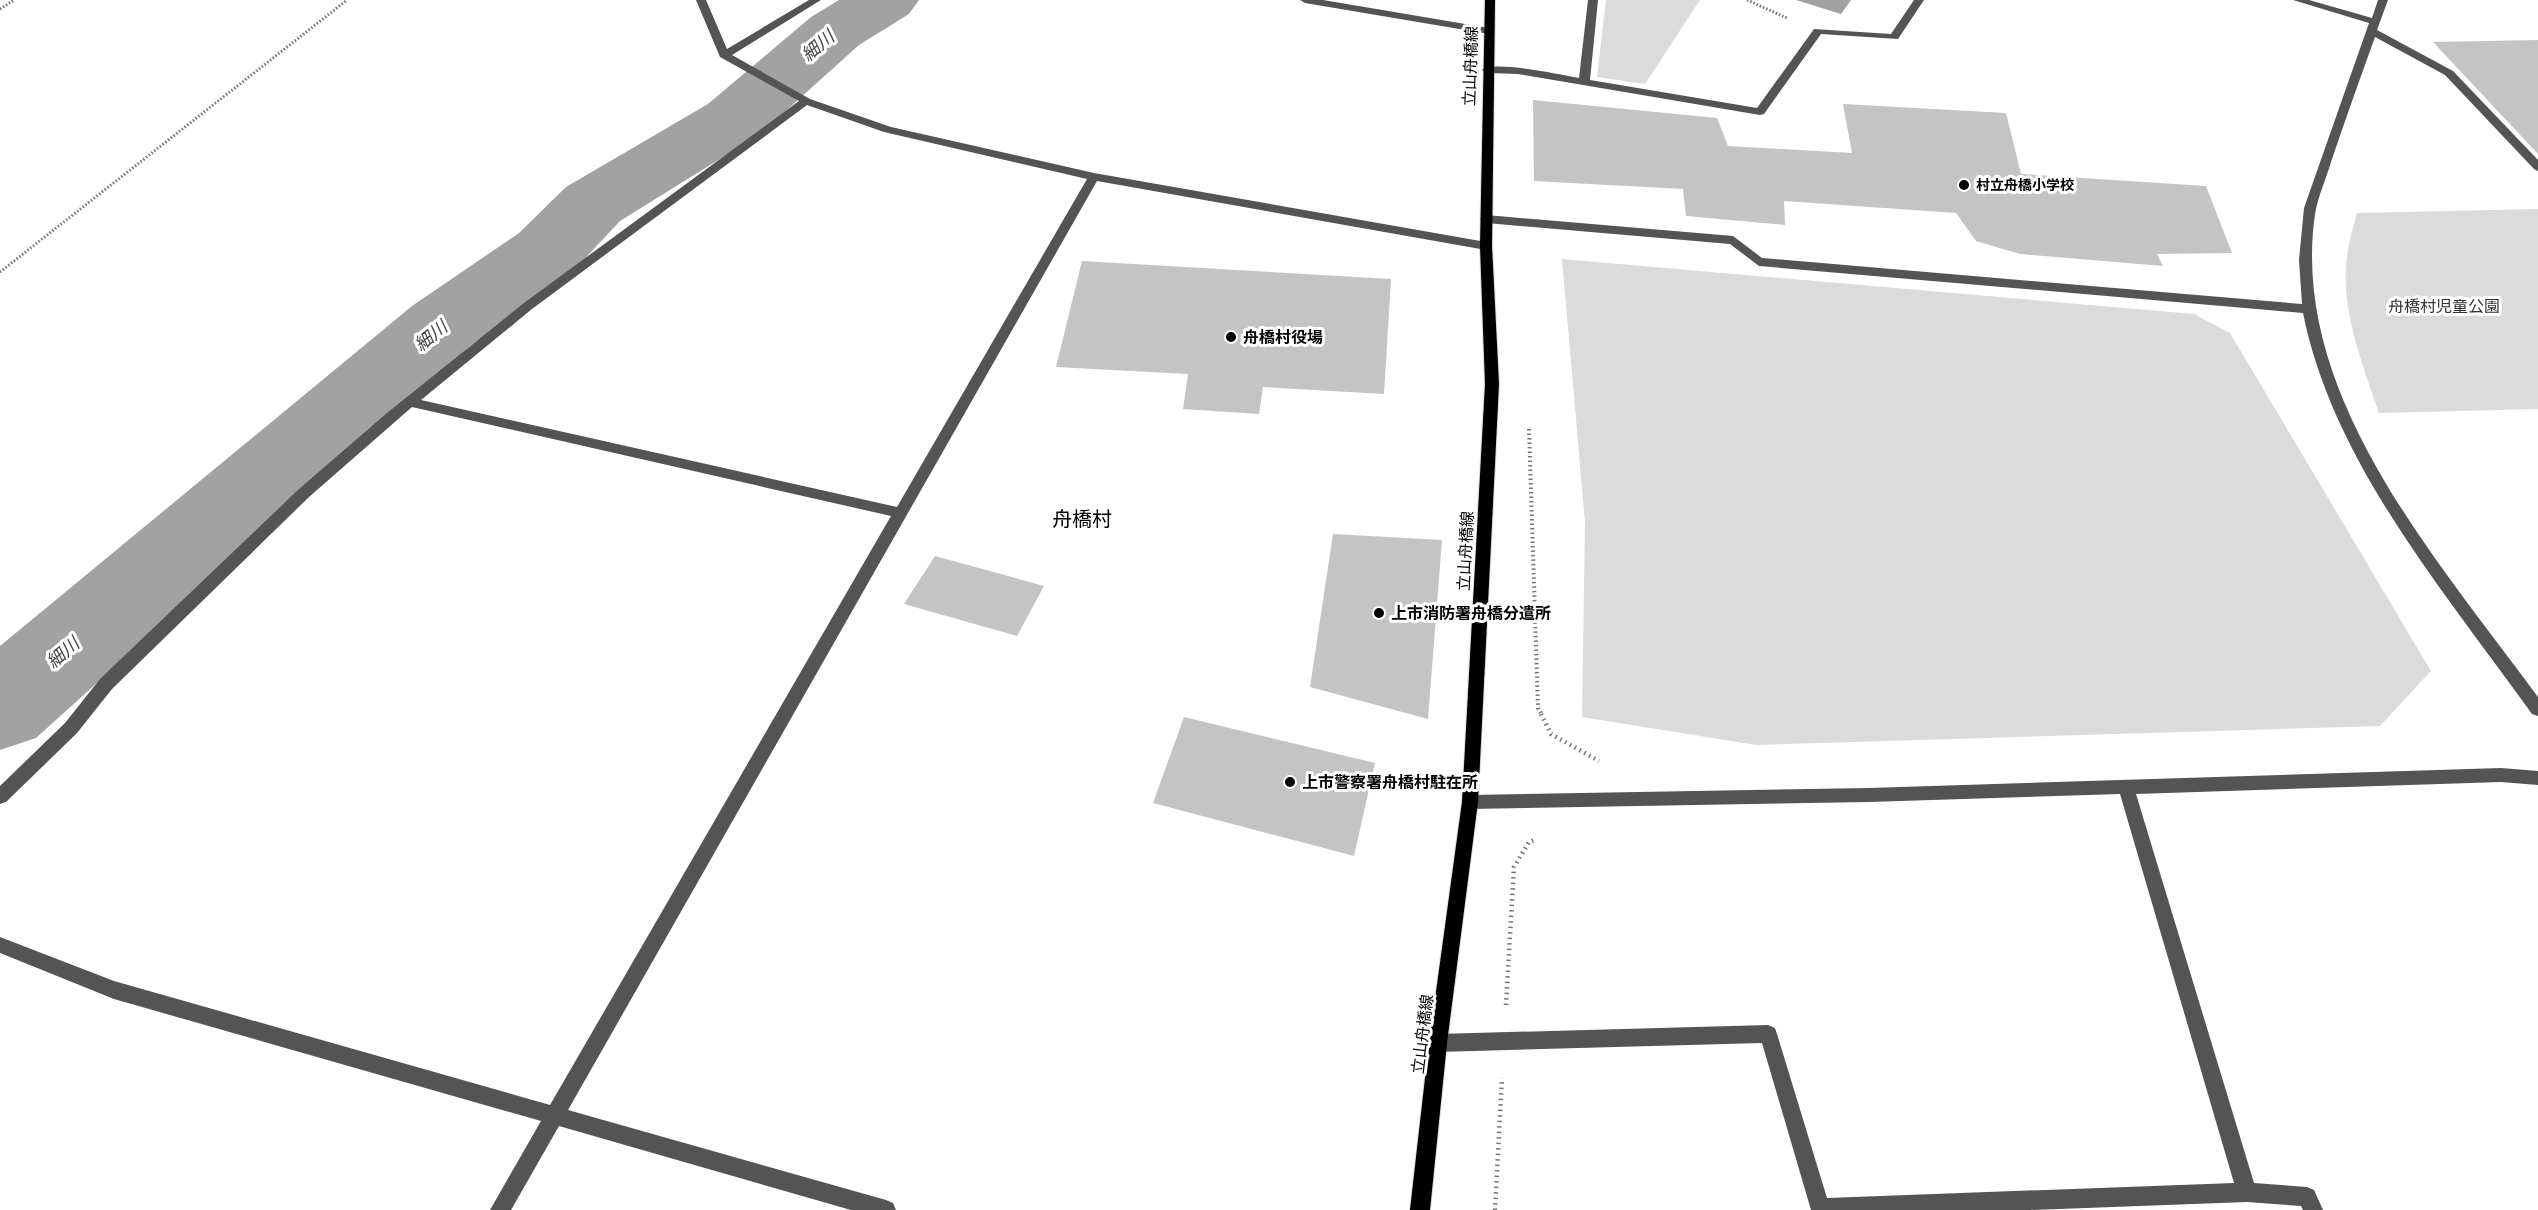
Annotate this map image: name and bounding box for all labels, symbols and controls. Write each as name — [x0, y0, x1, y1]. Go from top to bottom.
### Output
water label: 細川 — [797, 25, 840, 65]
street label: 立山舟橋線 — [1460, 26, 1481, 106]
place label: 村立舟橋小学校 — [1976, 177, 2074, 193]
marker: 村立舟橋小学校 — [1957, 178, 1971, 192]
park label: 舟橋村児童公園 — [2388, 297, 2500, 316]
water label: 細川 — [410, 315, 453, 355]
place label: 舟橋村役場 — [1243, 328, 1323, 347]
marker: 舟橋村役場 — [1224, 330, 1238, 344]
district label: 舟橋村 — [1052, 507, 1112, 531]
street label: 立山舟橋線 — [1454, 511, 1477, 591]
place label: 上市消防署舟橋分遣所 — [1391, 604, 1551, 623]
marker: 上市消防署舟橋分遣所 — [1372, 606, 1386, 620]
water label: 細川 — [42, 632, 85, 672]
place label: 上市警察署舟橋村駐在所 — [1302, 773, 1478, 792]
marker: 上市警察署舟橋村駐在所 — [1283, 775, 1297, 789]
street label: 立山舟橋線 — [1408, 993, 1437, 1075]

